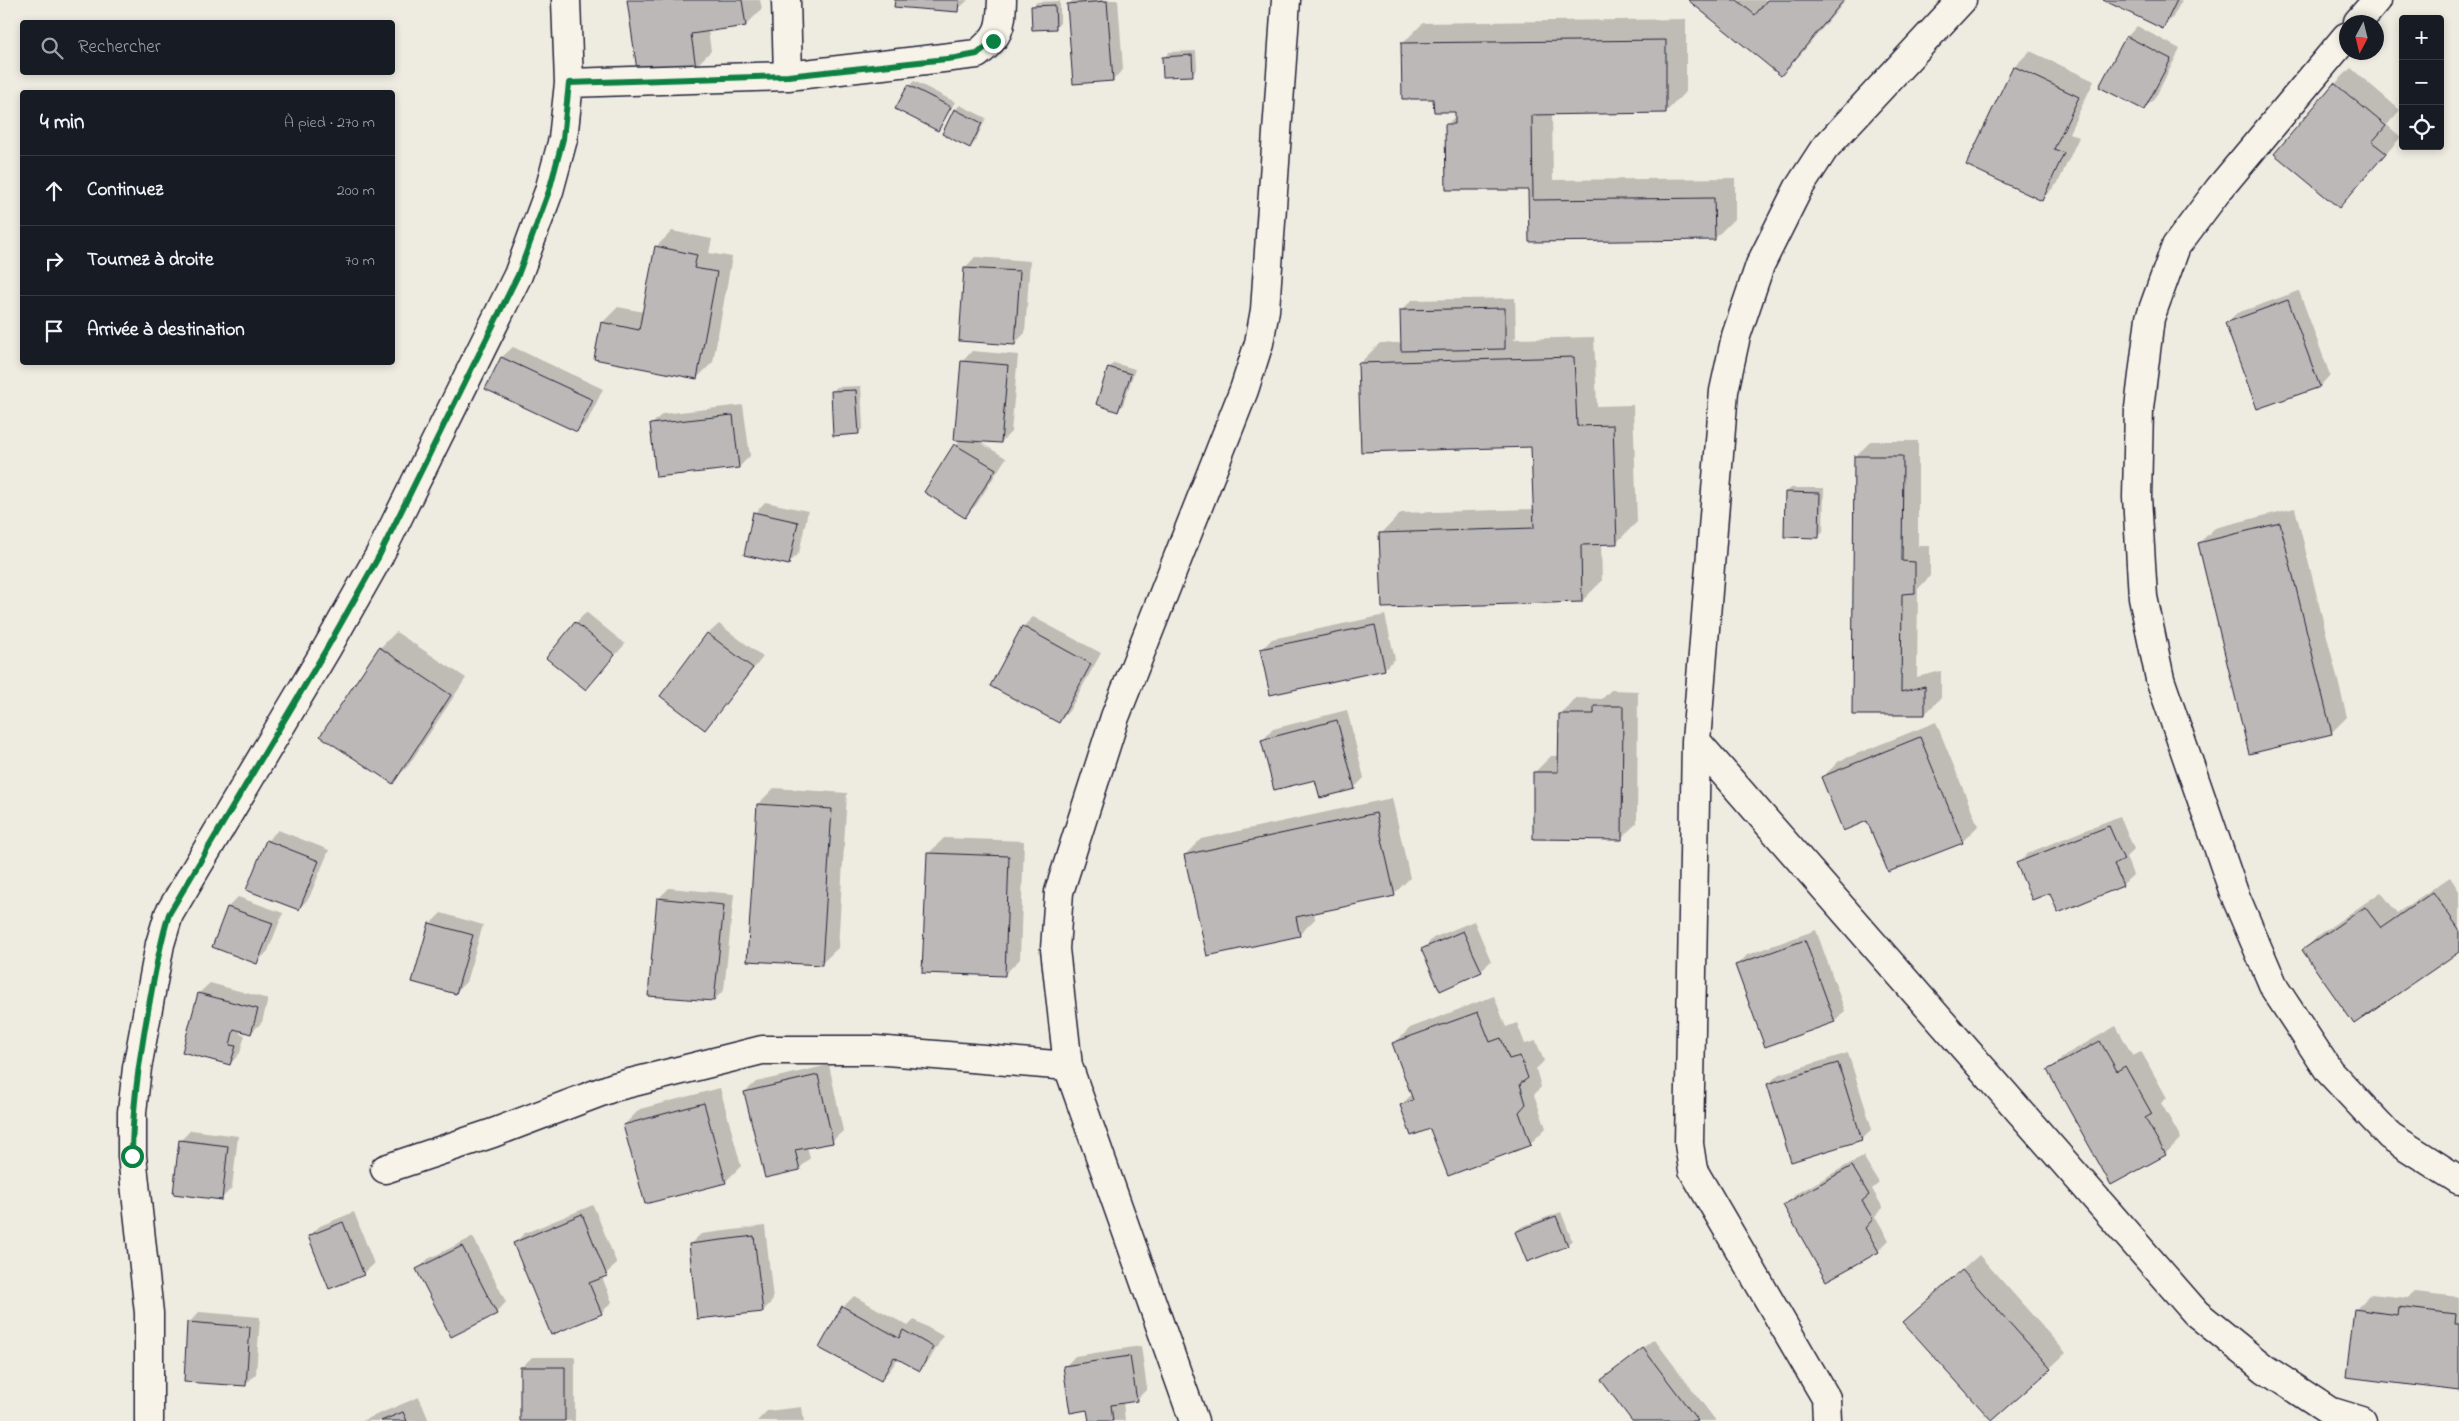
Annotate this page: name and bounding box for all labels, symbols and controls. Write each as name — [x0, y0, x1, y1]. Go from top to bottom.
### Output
north arrow — [2339, 15, 2384, 60]
map controls — [2399, 15, 2444, 150]
button: + — [2399, 15, 2444, 60]
search box — [20, 20, 395, 75]
route end — [982, 30, 1005, 53]
icon: search — [38, 34, 66, 62]
text: Rechercher — [78, 34, 161, 61]
button: − — [2399, 60, 2444, 105]
button: locate — [2399, 105, 2444, 150]
text: 4 min — [40, 108, 84, 138]
text: À pied · 270 m — [284, 111, 375, 135]
icon: ahead — [40, 177, 68, 205]
text: Continuez — [87, 177, 163, 204]
text: 200 m — [337, 179, 375, 203]
icon: right — [40, 247, 68, 275]
text: Tournez à droite — [87, 247, 213, 274]
text: 70 m — [345, 249, 375, 273]
icon: arrive — [40, 317, 68, 345]
text: Arrivée à destination — [87, 317, 245, 344]
route start — [121, 1145, 144, 1168]

